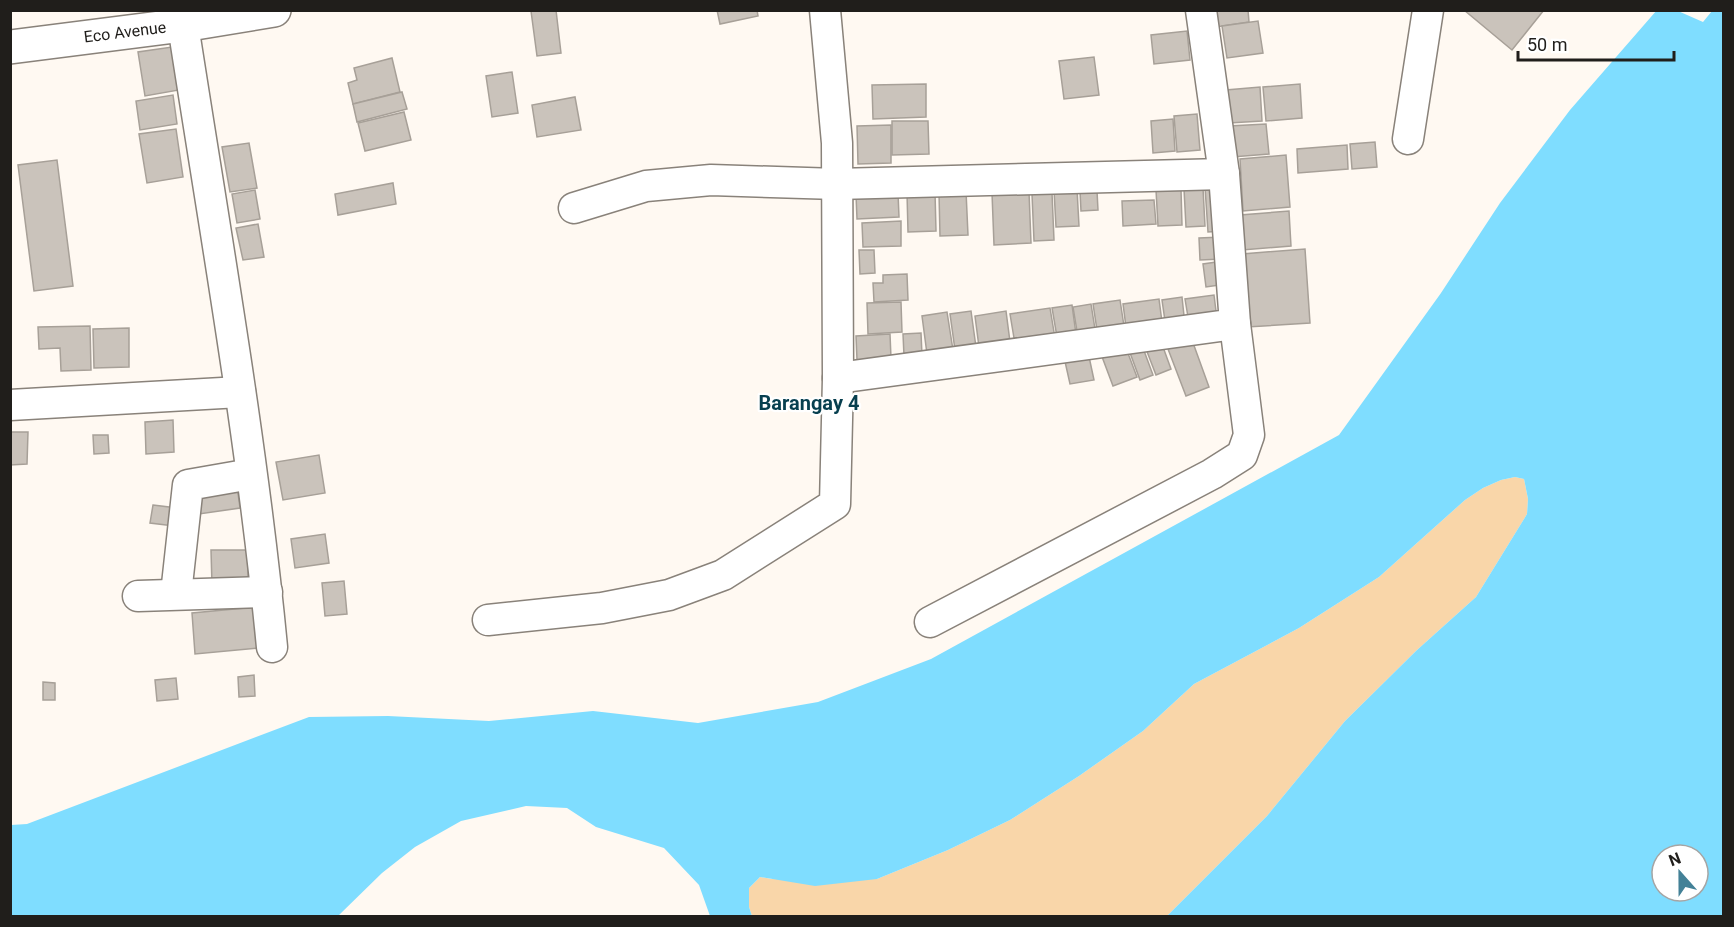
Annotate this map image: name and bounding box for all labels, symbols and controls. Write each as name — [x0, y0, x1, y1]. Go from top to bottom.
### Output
street label: Eco Avenue — [83, 18, 167, 46]
scale bar — [1518, 24, 1674, 62]
text: 50 m — [1527, 34, 1567, 55]
district label: Barangay 4 — [759, 391, 859, 415]
north arrow — [1650, 843, 1710, 903]
text: N — [1666, 849, 1683, 870]

